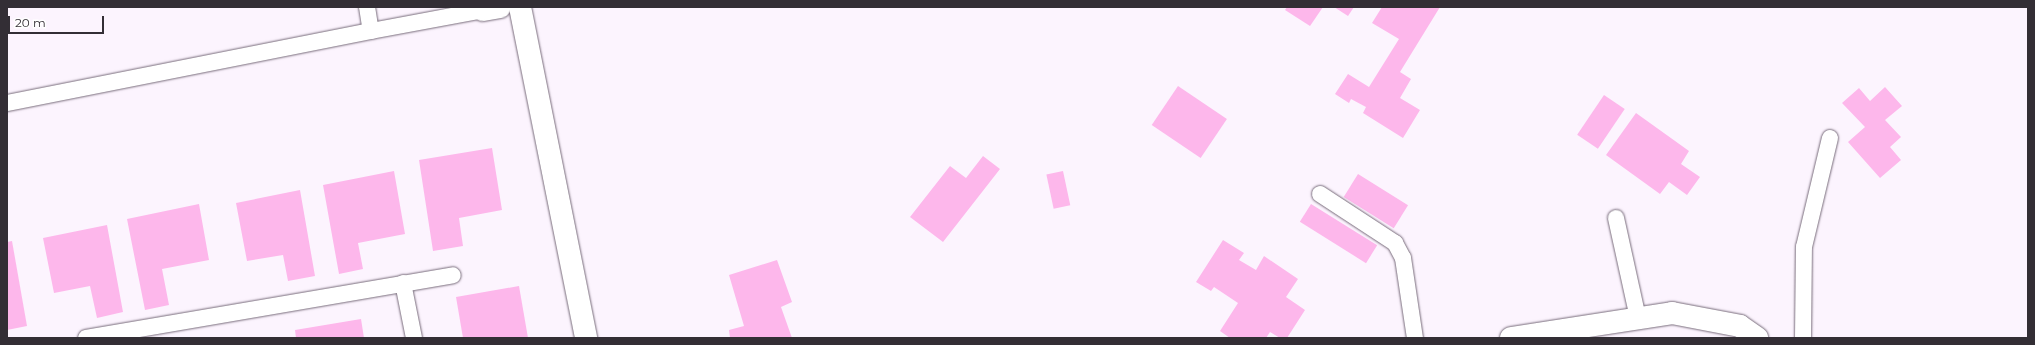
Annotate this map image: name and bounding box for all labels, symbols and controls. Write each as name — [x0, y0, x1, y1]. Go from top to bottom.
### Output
scale bar — [10, 8, 106, 34]
text: 20 m — [15, 15, 46, 30]

